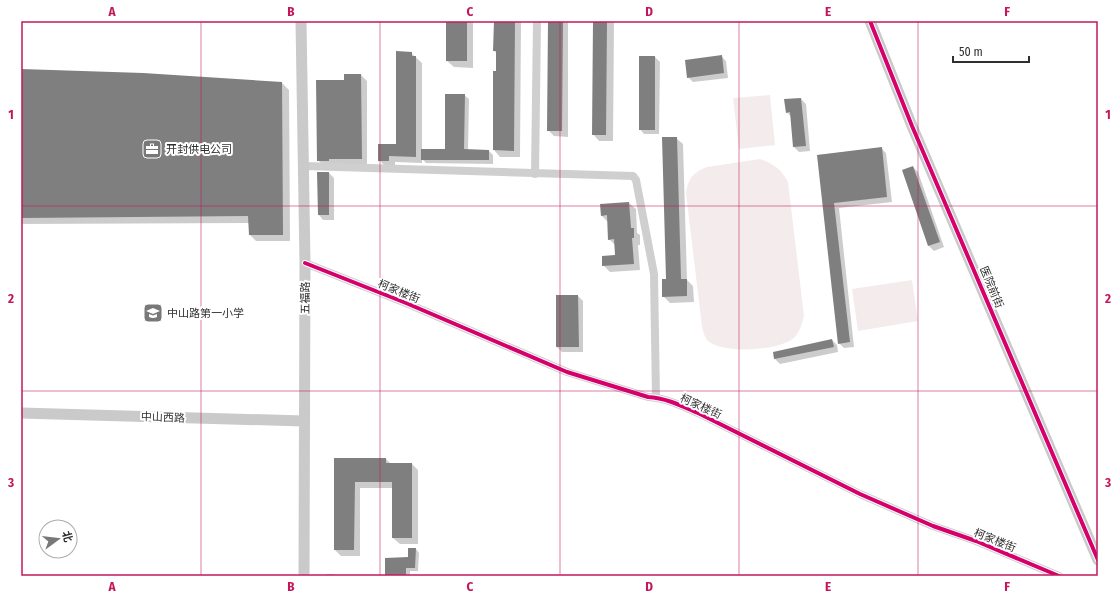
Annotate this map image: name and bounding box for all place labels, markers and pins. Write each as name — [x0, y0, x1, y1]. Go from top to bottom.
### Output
office icon: 开封供电公司 — [141, 138, 163, 160]
place label: 开封供电公司 — [166, 143, 232, 156]
school or university icon: 中山路第一小学 — [142, 302, 164, 324]
place label: 中山路第一小学 — [167, 307, 244, 320]

